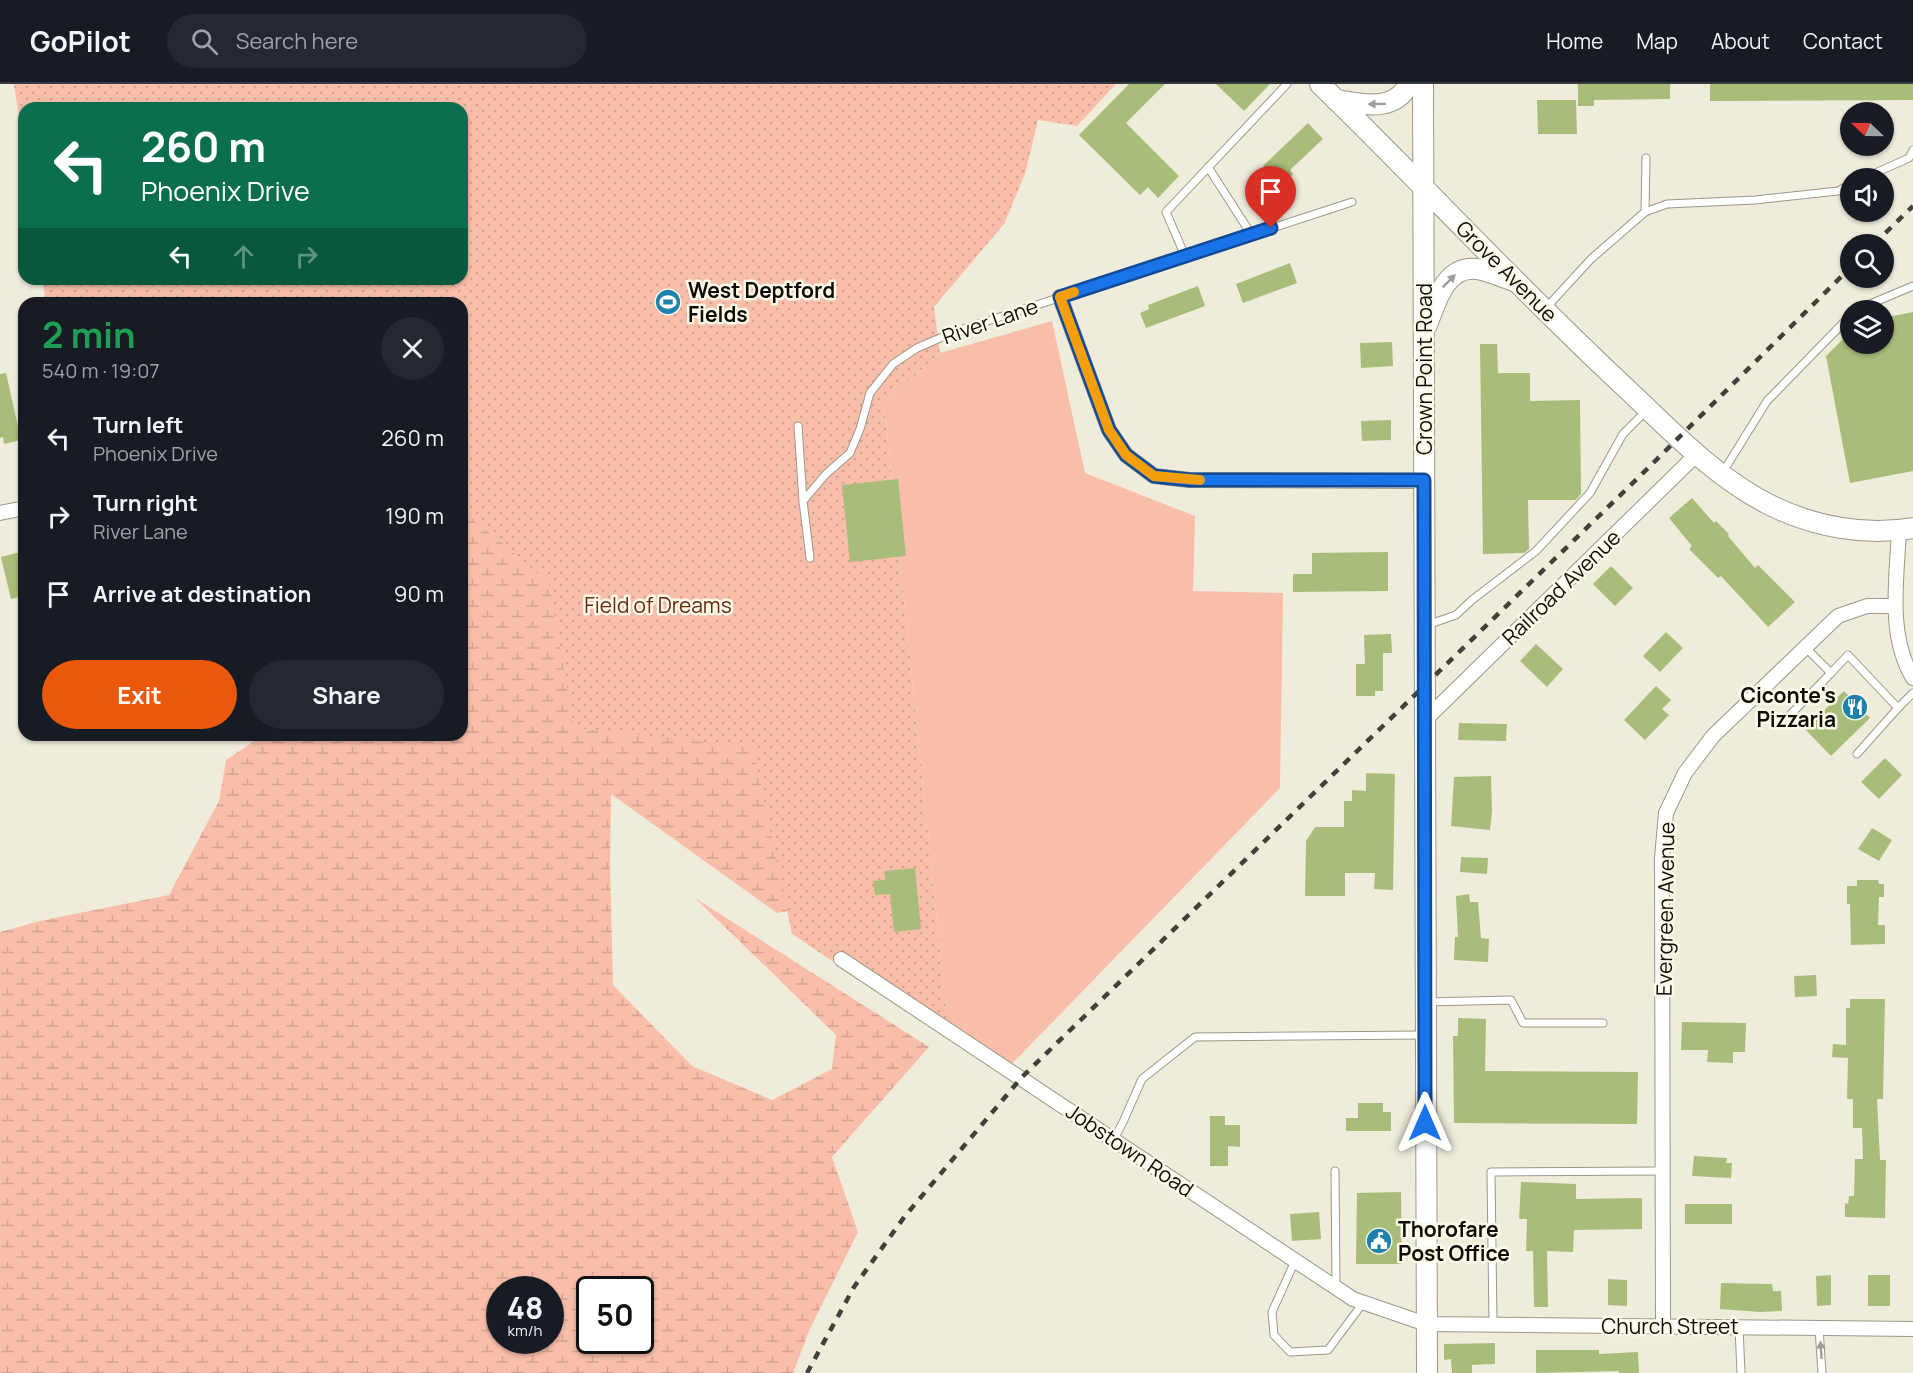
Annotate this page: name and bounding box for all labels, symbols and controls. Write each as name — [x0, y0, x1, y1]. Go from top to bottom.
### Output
search box — [167, 14, 587, 68]
text: GoPilot — [30, 22, 131, 60]
icon: search — [188, 25, 221, 58]
text: Search here — [236, 26, 358, 56]
text: Home — [1546, 27, 1603, 55]
text: Map — [1636, 27, 1678, 55]
text: About — [1711, 27, 1770, 55]
text: Contact — [1803, 27, 1883, 55]
one-way arrow — [1367, 99, 1386, 109]
north arrow — [1840, 102, 1894, 156]
map controls — [1840, 102, 1894, 354]
text: 260 m — [141, 117, 266, 175]
icon: left — [42, 126, 120, 204]
pin — [1245, 166, 1296, 228]
button: sound — [1840, 168, 1894, 222]
text: Phoenix Drive — [141, 172, 310, 209]
icon: arrive — [1254, 175, 1287, 208]
street label: Grove Avenue — [1450, 214, 1564, 328]
button: search — [1840, 234, 1894, 288]
icon: left — [164, 240, 197, 273]
icon: ahead — [227, 240, 260, 273]
icon: right — [290, 240, 323, 273]
one-way arrow — [1442, 274, 1456, 288]
place label: West Deptford Fields — [688, 276, 835, 328]
street label: Crown Point Road — [1410, 283, 1438, 455]
sports icon: West Deptford Fields — [653, 287, 683, 317]
street label: River Lane — [938, 292, 1042, 350]
button: layers — [1840, 300, 1894, 354]
text: 2 min — [42, 310, 136, 359]
button: close — [381, 317, 444, 380]
text: 540 m · 19:07 — [42, 357, 159, 384]
text: Turn left — [93, 410, 183, 440]
icon: left — [42, 422, 75, 455]
text: 260 m — [381, 423, 444, 453]
text: Phoenix Drive — [93, 440, 218, 467]
text: Turn right — [93, 488, 198, 518]
icon: right — [42, 500, 75, 533]
text: 190 m — [385, 501, 444, 531]
text: River Lane — [93, 518, 188, 545]
street label: Railroad Avenue — [1496, 523, 1626, 651]
icon: arrive — [42, 578, 75, 611]
text: Arrive at destination — [93, 579, 311, 609]
text: 90 m — [394, 579, 444, 609]
park label: Field of Dreams — [584, 591, 732, 619]
button: Exit — [42, 660, 237, 729]
button: Share — [249, 660, 444, 729]
place label: Ciconte's Pizzaria — [1740, 681, 1836, 733]
restaurant icon: Ciconte's Pizzaria — [1840, 692, 1870, 722]
street label: Evergreen Avenue — [1649, 822, 1681, 996]
position arrow — [1393, 1091, 1457, 1155]
street label: Jobstown Road — [1061, 1097, 1199, 1203]
place label: Thorofare Post Office — [1398, 1215, 1510, 1267]
public building icon: Thorofare Post Office — [1364, 1226, 1394, 1256]
speed limit sign: 50 — [576, 1276, 654, 1354]
text: 48 — [507, 1287, 543, 1328]
street label: Church Street — [1601, 1312, 1739, 1340]
text: km/h — [508, 1320, 542, 1341]
one-way arrow — [1816, 1341, 1826, 1360]

